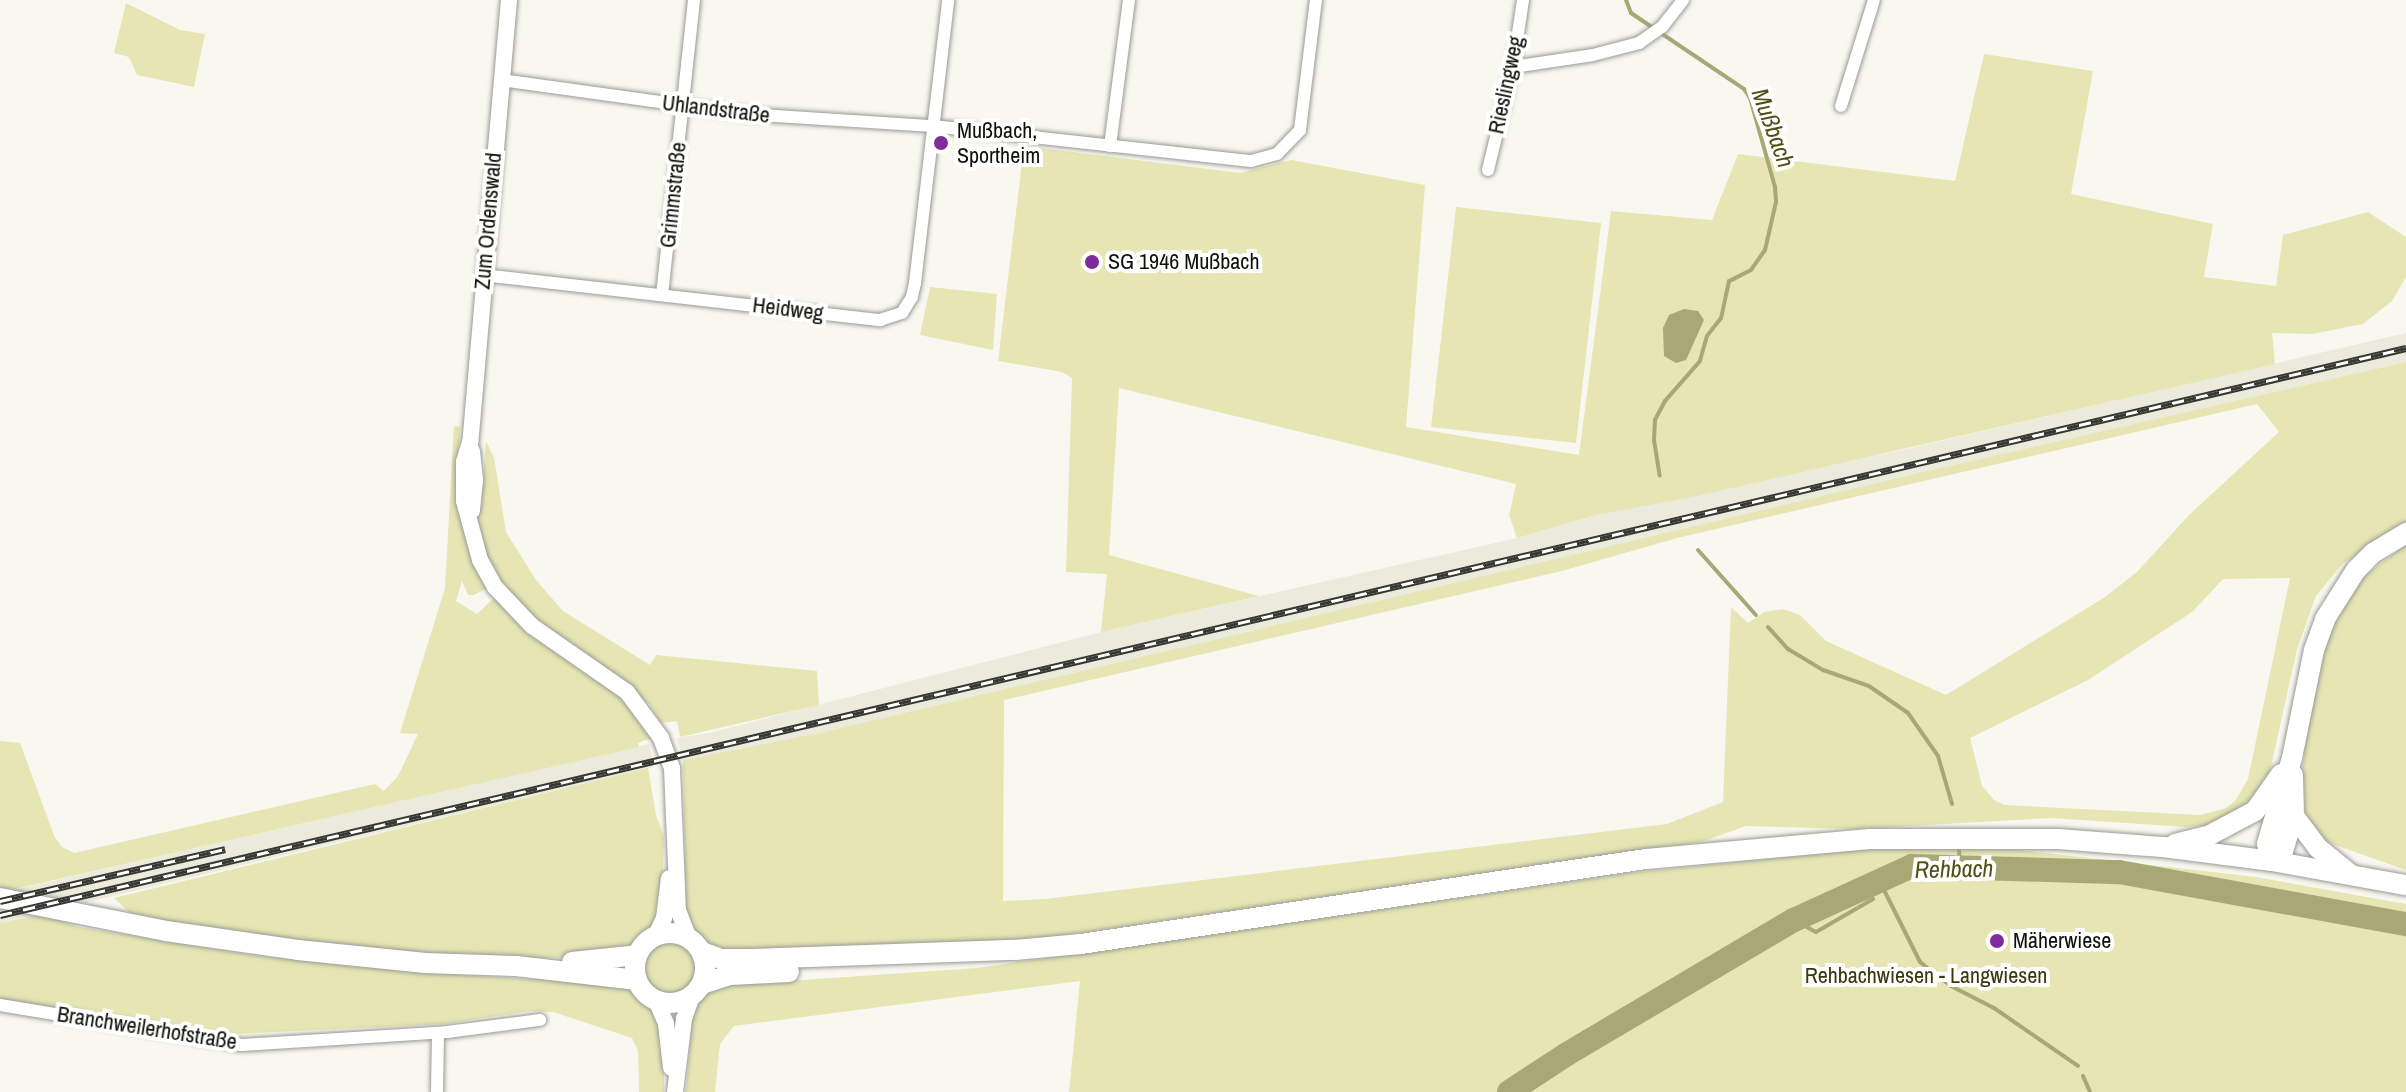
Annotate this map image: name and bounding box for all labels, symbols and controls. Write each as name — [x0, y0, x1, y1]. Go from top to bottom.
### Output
street label: Rieslingweg — [1483, 34, 1529, 136]
water label: Mußbach — [1745, 85, 1801, 171]
street label: Uhlandstraße — [661, 89, 771, 129]
place label: Mußbach, Sportheim — [957, 117, 1040, 168]
marker: Mußbach, Sportheim — [932, 134, 950, 152]
street label: Grimmstraße — [654, 141, 692, 249]
street label: Zum Ordenswald — [469, 151, 507, 291]
place label: SG 1946 Mußbach — [1108, 249, 1259, 275]
marker: SG 1946 Mußbach — [1083, 253, 1101, 271]
street label: Heidweg — [751, 292, 825, 326]
water label: Rehbach — [1914, 854, 1994, 884]
place label: Mäherwiese — [2013, 928, 2111, 954]
marker: Mäherwiese — [1988, 932, 2006, 950]
park label: Rehbachwiesen - Langwiesen — [1805, 963, 2047, 989]
street label: Branchweilerhofstraße — [55, 1001, 239, 1055]

